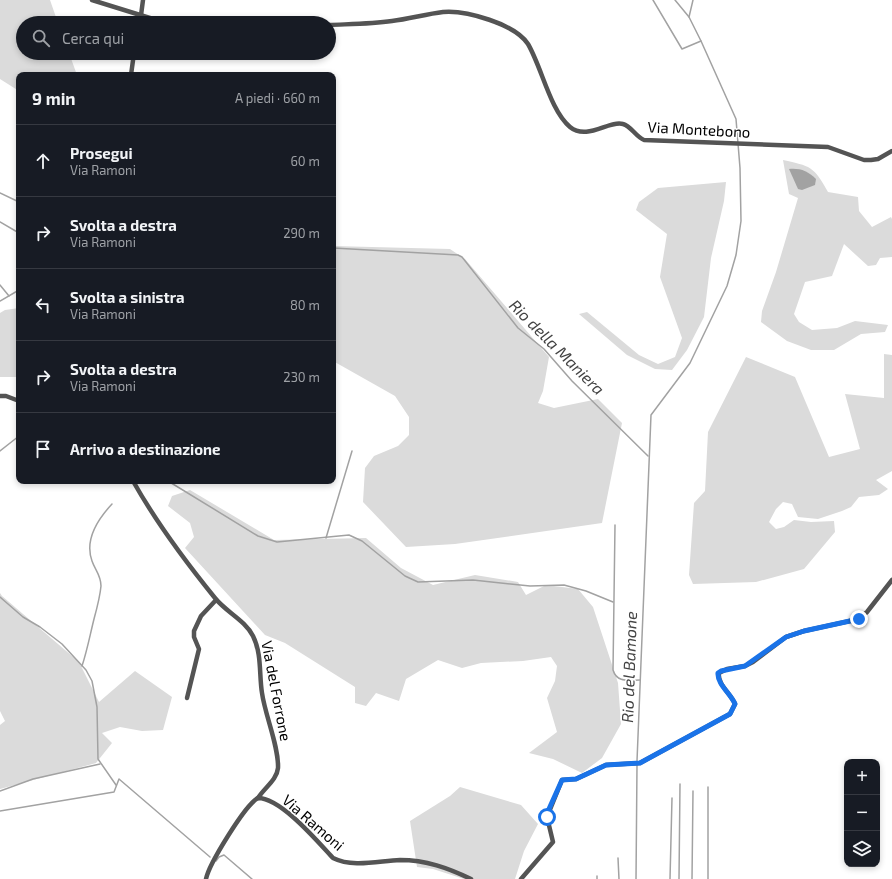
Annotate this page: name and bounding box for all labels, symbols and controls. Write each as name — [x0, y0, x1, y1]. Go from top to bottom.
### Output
search box — [16, 16, 336, 60]
icon: search — [30, 27, 52, 49]
text: Cerca qui — [62, 29, 124, 47]
text: 9 min — [32, 88, 76, 108]
text: A piedi · 660 m — [235, 90, 320, 106]
street label: Via Montebono — [647, 117, 751, 141]
text: Prosegui — [70, 144, 133, 162]
icon: ahead — [32, 150, 54, 172]
text: 60 m — [290, 153, 320, 169]
text: Via Ramoni — [70, 162, 136, 178]
text: Svolta a destra — [70, 216, 177, 234]
icon: right — [32, 222, 54, 244]
text: 290 m — [283, 225, 320, 241]
text: Via Ramoni — [70, 234, 136, 250]
text: Svolta a sinistra — [70, 288, 185, 306]
icon: left — [32, 294, 54, 316]
water label: Rio della Maniera — [506, 295, 609, 398]
text: 80 m — [290, 297, 320, 313]
text: Via Ramoni — [70, 306, 136, 322]
text: Svolta a destra — [70, 360, 177, 378]
icon: right — [32, 366, 54, 388]
text: 230 m — [283, 369, 320, 385]
text: Via Ramoni — [70, 378, 136, 394]
icon: arrive — [32, 438, 54, 460]
text: Arrivo a destinazione — [70, 440, 221, 458]
water label: Rio del Bamone — [617, 610, 640, 723]
route end — [850, 610, 868, 628]
street label: Via del Forrone — [258, 639, 296, 743]
map controls — [844, 759, 880, 867]
button: + — [844, 759, 880, 795]
street label: Via Ramoni — [279, 791, 348, 854]
button: − — [844, 795, 880, 831]
route start — [538, 808, 556, 826]
button: layers — [844, 831, 880, 867]

